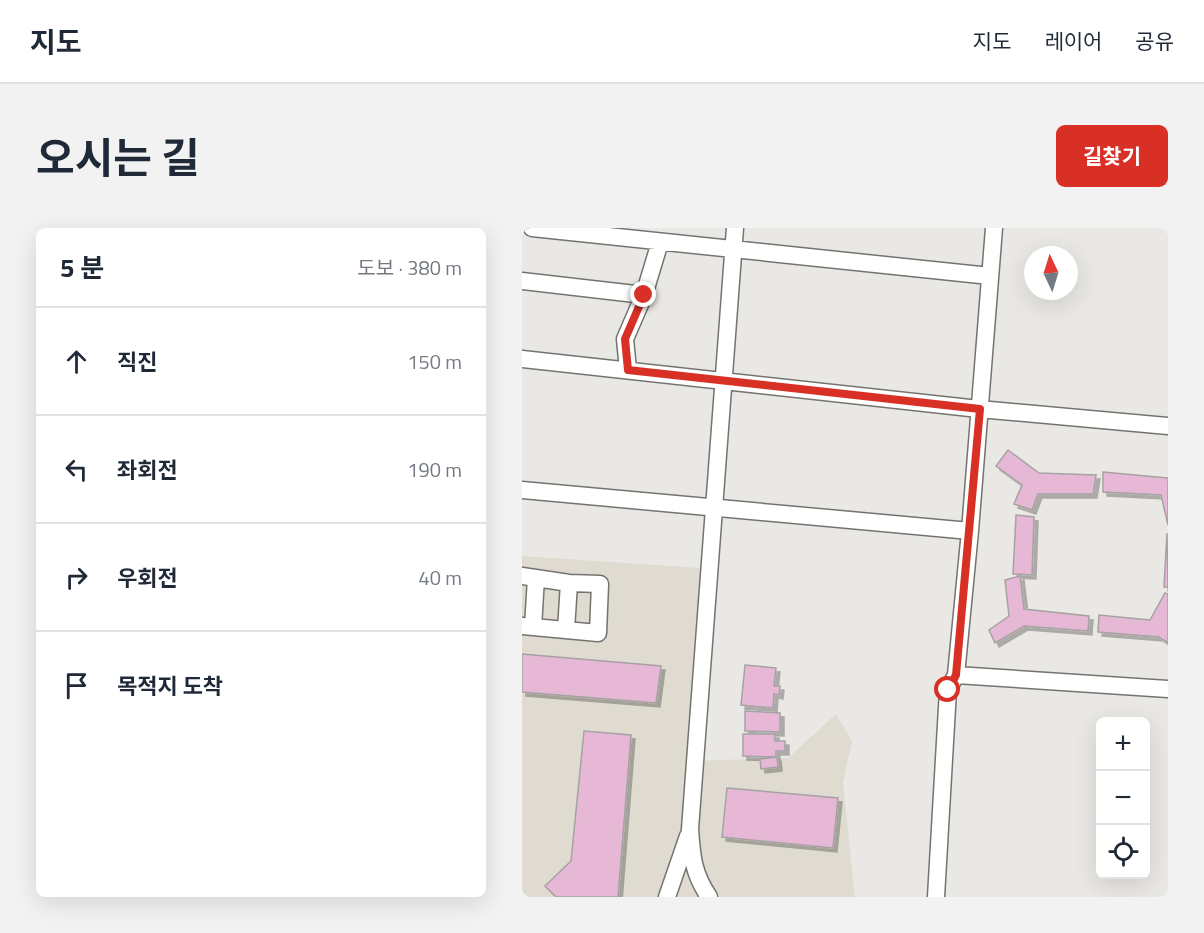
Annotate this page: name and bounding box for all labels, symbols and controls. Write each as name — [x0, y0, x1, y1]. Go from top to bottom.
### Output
text: 지도 — [30, 20, 82, 63]
text: 지도 — [973, 25, 1011, 57]
text: 레이어 — [1044, 25, 1102, 57]
text: 공유 — [1135, 25, 1174, 57]
text: 오시는 길 — [36, 125, 200, 189]
button: 길찾기 — [1056, 125, 1168, 187]
north arrow — [1024, 246, 1078, 300]
text: 5 분 — [60, 248, 104, 287]
text: 도보 · 380 m — [357, 252, 462, 283]
route end — [630, 281, 656, 307]
icon: ahead — [60, 345, 93, 378]
text: 직진 — [117, 345, 157, 379]
text: 150 m — [407, 346, 462, 377]
icon: left — [60, 453, 93, 486]
text: 좌회전 — [117, 453, 178, 487]
text: 190 m — [407, 454, 462, 485]
icon: right — [60, 561, 93, 594]
text: 우회전 — [117, 561, 178, 595]
text: 40 m — [418, 562, 462, 593]
icon: arrive — [60, 669, 93, 702]
text: 목적지 도착 — [117, 669, 223, 703]
route start — [934, 676, 960, 702]
map controls — [1096, 717, 1150, 879]
button: + — [1096, 717, 1150, 771]
button: − — [1096, 771, 1150, 825]
button: locate — [1096, 825, 1150, 879]

